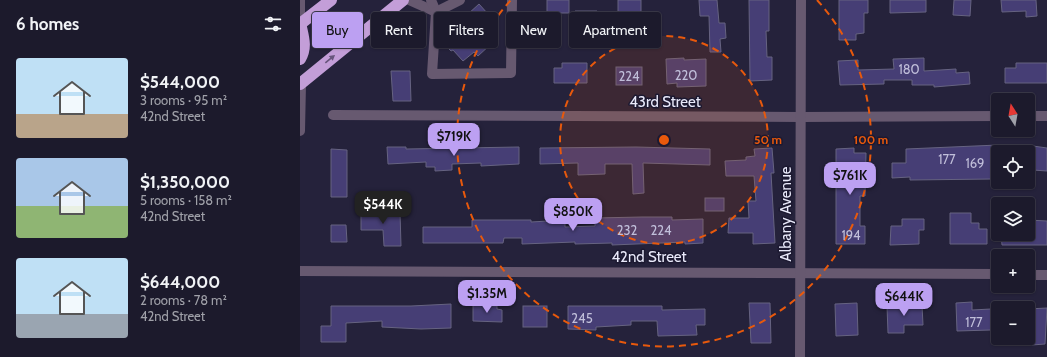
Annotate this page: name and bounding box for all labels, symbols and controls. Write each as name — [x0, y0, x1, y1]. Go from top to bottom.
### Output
chip: Buy — [312, 12, 363, 48]
chip: Rent — [371, 12, 426, 48]
chip: Filters — [434, 12, 498, 48]
chip: New — [506, 12, 561, 48]
chip: Apartment — [569, 12, 661, 48]
icon: filters — [262, 13, 284, 35]
text: 6 homes — [16, 14, 79, 34]
one-way arrow — [325, 55, 336, 64]
house number: 180 — [898, 61, 920, 77]
house number: 220 — [675, 67, 697, 83]
house number: 224 — [618, 68, 640, 84]
text: $544,000 — [140, 72, 220, 92]
icon: home — [48, 74, 96, 122]
text: 3 rooms · 95 m² — [140, 92, 227, 108]
street label: 43rd Street — [629, 93, 701, 111]
north arrow — [991, 93, 1035, 137]
map controls — [991, 93, 1035, 345]
text: 42nd Street — [140, 108, 205, 124]
pin: $719K — [426, 123, 482, 157]
text: $719K — [437, 128, 471, 144]
text: 50 m — [754, 132, 782, 147]
text: 100 m — [854, 132, 888, 147]
centre of rings — [657, 133, 671, 147]
button: locate — [991, 145, 1035, 189]
house number: 177 — [938, 151, 956, 167]
house number: 169 — [965, 155, 985, 171]
pin: $761K — [822, 162, 878, 196]
street label: Albany Avenue — [777, 166, 795, 261]
text: $761K — [833, 167, 867, 183]
text: $1,350,000 — [140, 172, 230, 192]
icon: home — [48, 174, 96, 222]
pin: $544K — [355, 191, 411, 225]
text: 5 rooms · 158 m² — [140, 192, 232, 208]
text: $544K — [364, 196, 402, 212]
button: layers — [991, 197, 1035, 241]
pin: $850K — [545, 198, 601, 232]
text: $850K — [553, 203, 593, 219]
text: 42nd Street — [140, 208, 205, 224]
house number: 232 — [617, 222, 638, 238]
house number: 224 — [650, 222, 672, 238]
house number: 194 — [841, 227, 861, 243]
street label: 42nd Street — [611, 248, 687, 266]
button: + — [991, 249, 1035, 293]
text: $644,000 — [140, 272, 220, 292]
icon: home — [48, 274, 96, 322]
pin: $1.35M — [454, 280, 520, 314]
pin: $644K — [876, 283, 932, 317]
text: $1.35M — [467, 285, 507, 301]
text: $644K — [884, 288, 924, 304]
text: 2 rooms · 78 m² — [140, 292, 227, 308]
button: − — [991, 301, 1035, 345]
text: 42nd Street — [140, 308, 205, 324]
house number: 245 — [571, 310, 593, 326]
house number: 177 — [965, 314, 983, 330]

